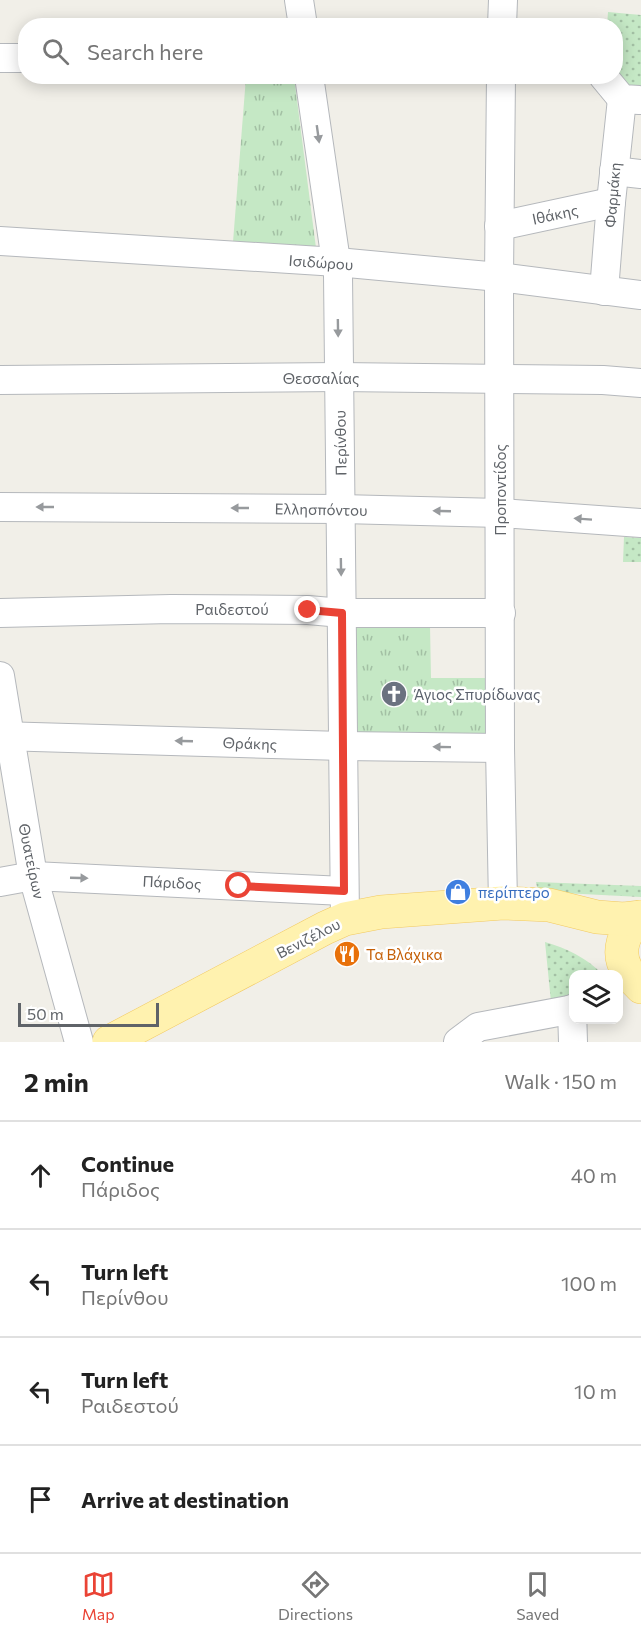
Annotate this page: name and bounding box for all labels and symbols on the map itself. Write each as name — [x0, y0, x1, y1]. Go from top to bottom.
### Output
one-way arrow — [313, 125, 322, 144]
street label: Φαρμάκη — [600, 162, 624, 228]
street label: Ιθάκης — [530, 200, 580, 228]
street label: Ισιδώρου — [288, 251, 354, 273]
one-way arrow — [334, 318, 343, 337]
street label: Θεσσαλίας — [283, 369, 359, 387]
street label: Περίνθου — [330, 410, 350, 476]
street label: Προποντίδος — [491, 444, 509, 536]
street label: Ελλησπόντου — [274, 499, 368, 519]
one-way arrow — [36, 502, 55, 512]
one-way arrow — [231, 503, 250, 513]
one-way arrow — [432, 507, 451, 516]
one-way arrow — [573, 514, 592, 523]
one-way arrow — [337, 558, 346, 577]
route end — [294, 596, 320, 622]
street label: Ραιδεστού — [195, 600, 269, 618]
church icon: Άγιος Σπυρίδωνας — [379, 679, 409, 709]
place label: Άγιος Σπυρίδωνας — [413, 685, 540, 703]
street label: Θράκης — [222, 733, 278, 753]
one-way arrow — [174, 736, 193, 746]
one-way arrow — [432, 742, 451, 752]
street label: Θυατείρων — [15, 822, 49, 901]
street label: Πάριδος — [142, 871, 202, 893]
route start — [225, 872, 251, 898]
one-way arrow — [69, 873, 88, 882]
shop icon: περίπτερο — [443, 877, 473, 907]
place label: περίπτερο — [478, 883, 550, 901]
street label: Βενιζέλου — [273, 914, 343, 962]
restaurant icon: Τα Βλάχικα — [332, 939, 362, 969]
place label: Τα Βλάχικα — [366, 945, 443, 963]
scale bar — [18, 1000, 159, 1028]

